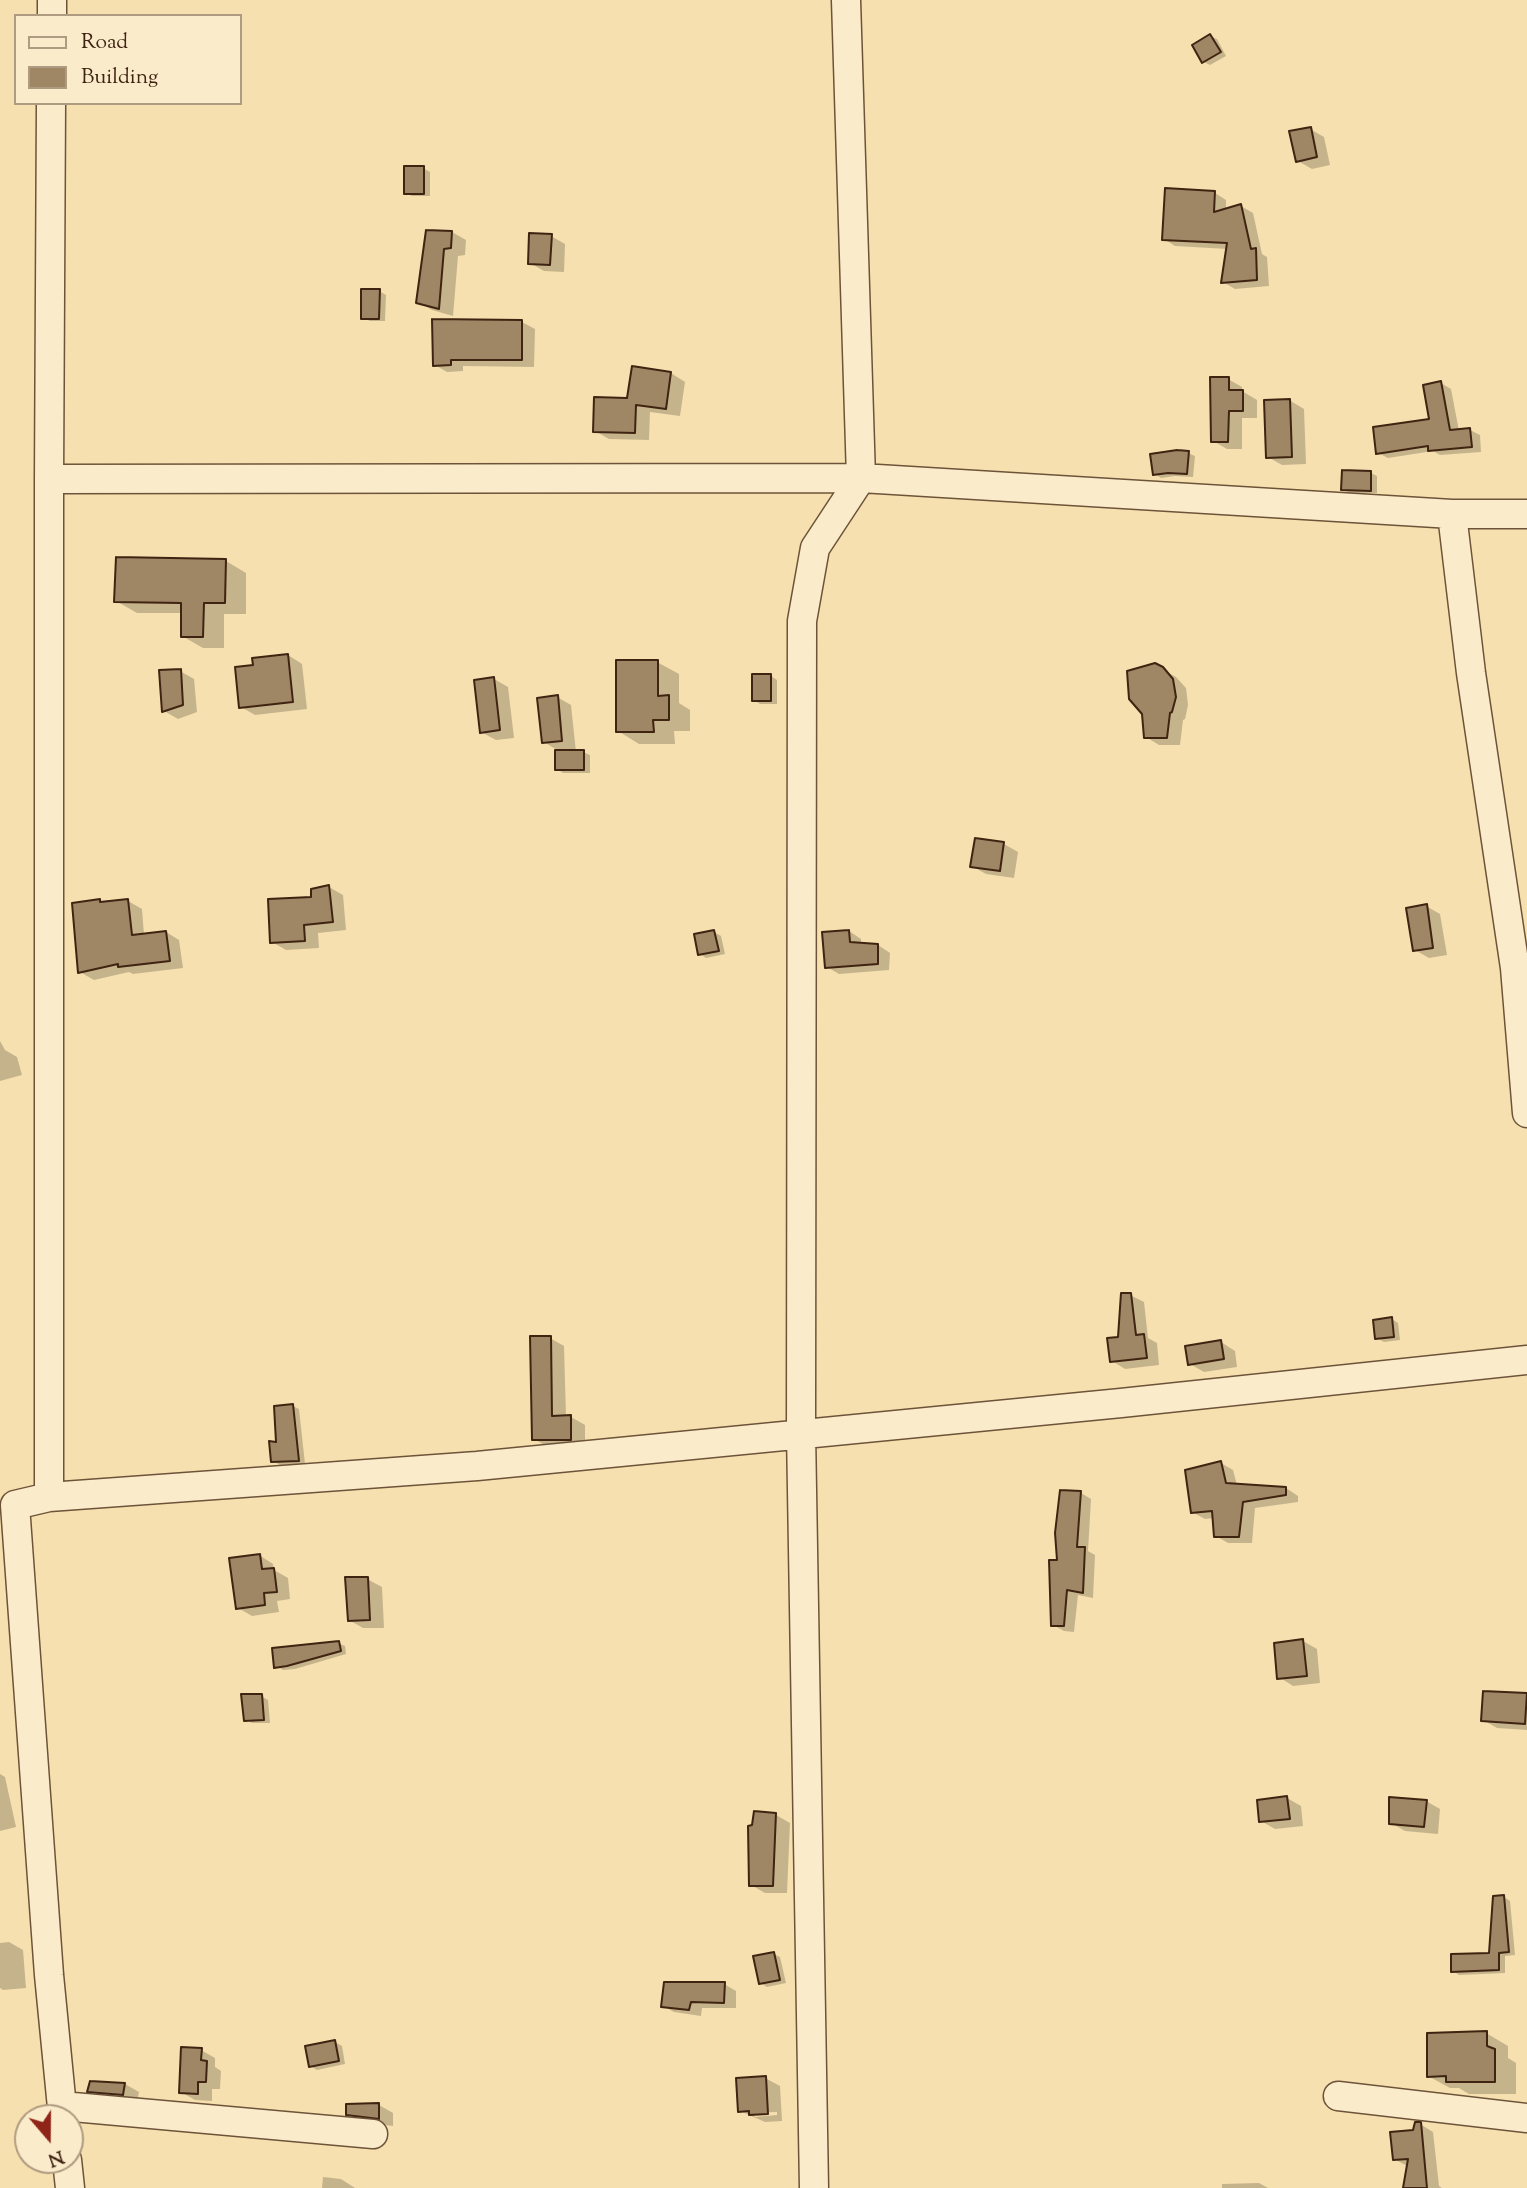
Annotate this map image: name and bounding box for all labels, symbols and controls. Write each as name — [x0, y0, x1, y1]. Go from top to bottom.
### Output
legend — [14, 14, 242, 105]
text: Road — [81, 28, 128, 58]
text: Building — [81, 63, 158, 93]
north arrow — [14, 2104, 84, 2174]
text: N — [44, 2142, 67, 2173]

